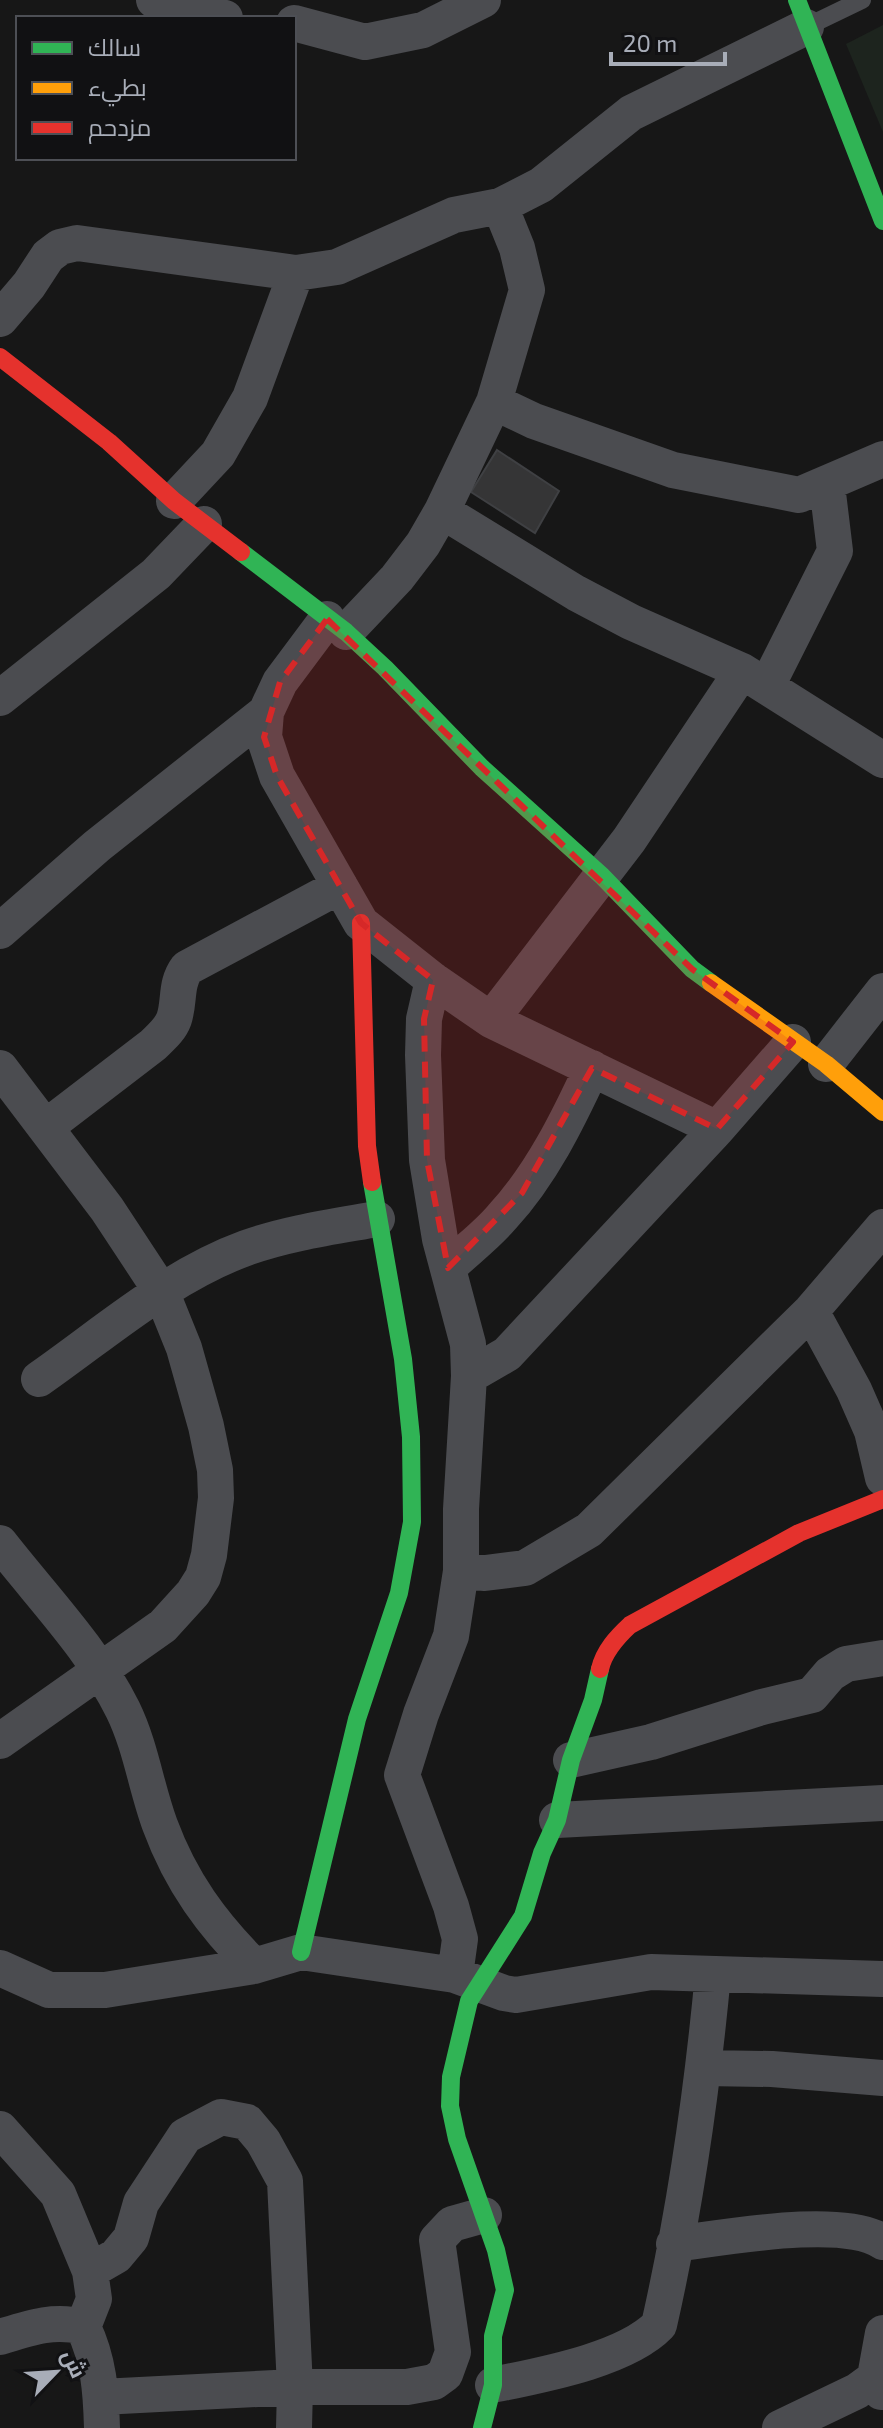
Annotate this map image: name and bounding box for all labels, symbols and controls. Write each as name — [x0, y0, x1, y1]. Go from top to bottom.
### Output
legend — [16, 16, 296, 160]
scale bar — [611, 16, 725, 66]
text: 20 m — [623, 28, 677, 57]
text: سالك — [88, 32, 141, 61]
text: بطيء — [88, 72, 147, 107]
text: مزدحم — [88, 112, 151, 144]
north arrow — [16, 2332, 96, 2412]
text: ش — [55, 2345, 93, 2382]

